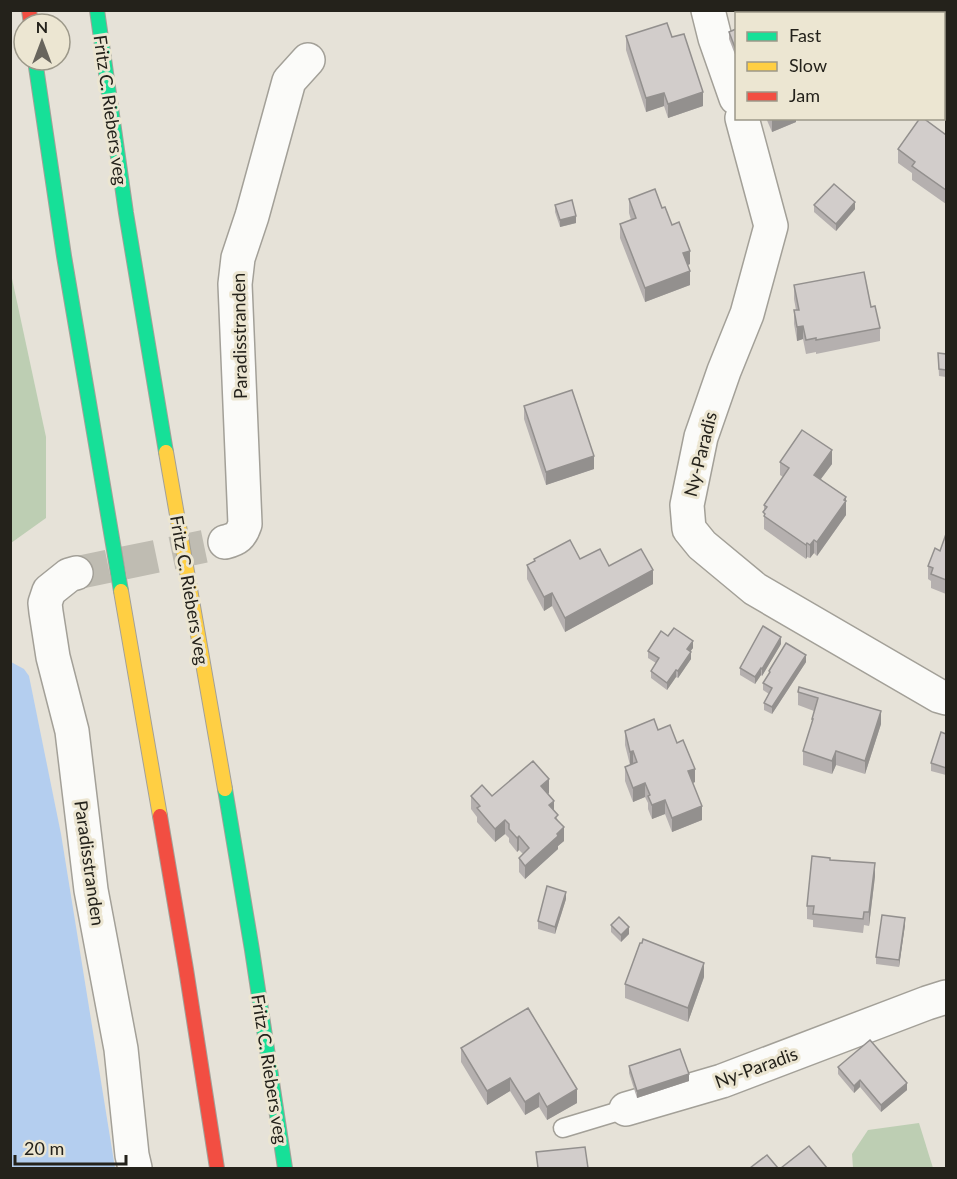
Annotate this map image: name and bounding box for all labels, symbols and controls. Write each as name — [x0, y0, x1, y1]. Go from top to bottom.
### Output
north arrow — [12, 12, 72, 72]
legend — [735, 12, 945, 120]
text: N — [36, 17, 48, 36]
text: Fast — [789, 24, 822, 46]
street label: Fritz C. Riebers veg — [90, 34, 132, 186]
text: Slow — [789, 54, 827, 76]
text: Jam — [789, 84, 820, 106]
street label: Paradisstranden — [227, 273, 251, 399]
street label: Ny-Paradis — [679, 409, 721, 499]
street label: Fritz C. Riebers veg — [166, 514, 214, 666]
street label: Paradisstranden — [70, 799, 110, 927]
street label: Fritz C. Riebers veg — [247, 993, 293, 1145]
street label: Ny-Paradis — [712, 1042, 801, 1092]
scale bar — [15, 1128, 126, 1166]
text: 20 m — [24, 1137, 64, 1159]

